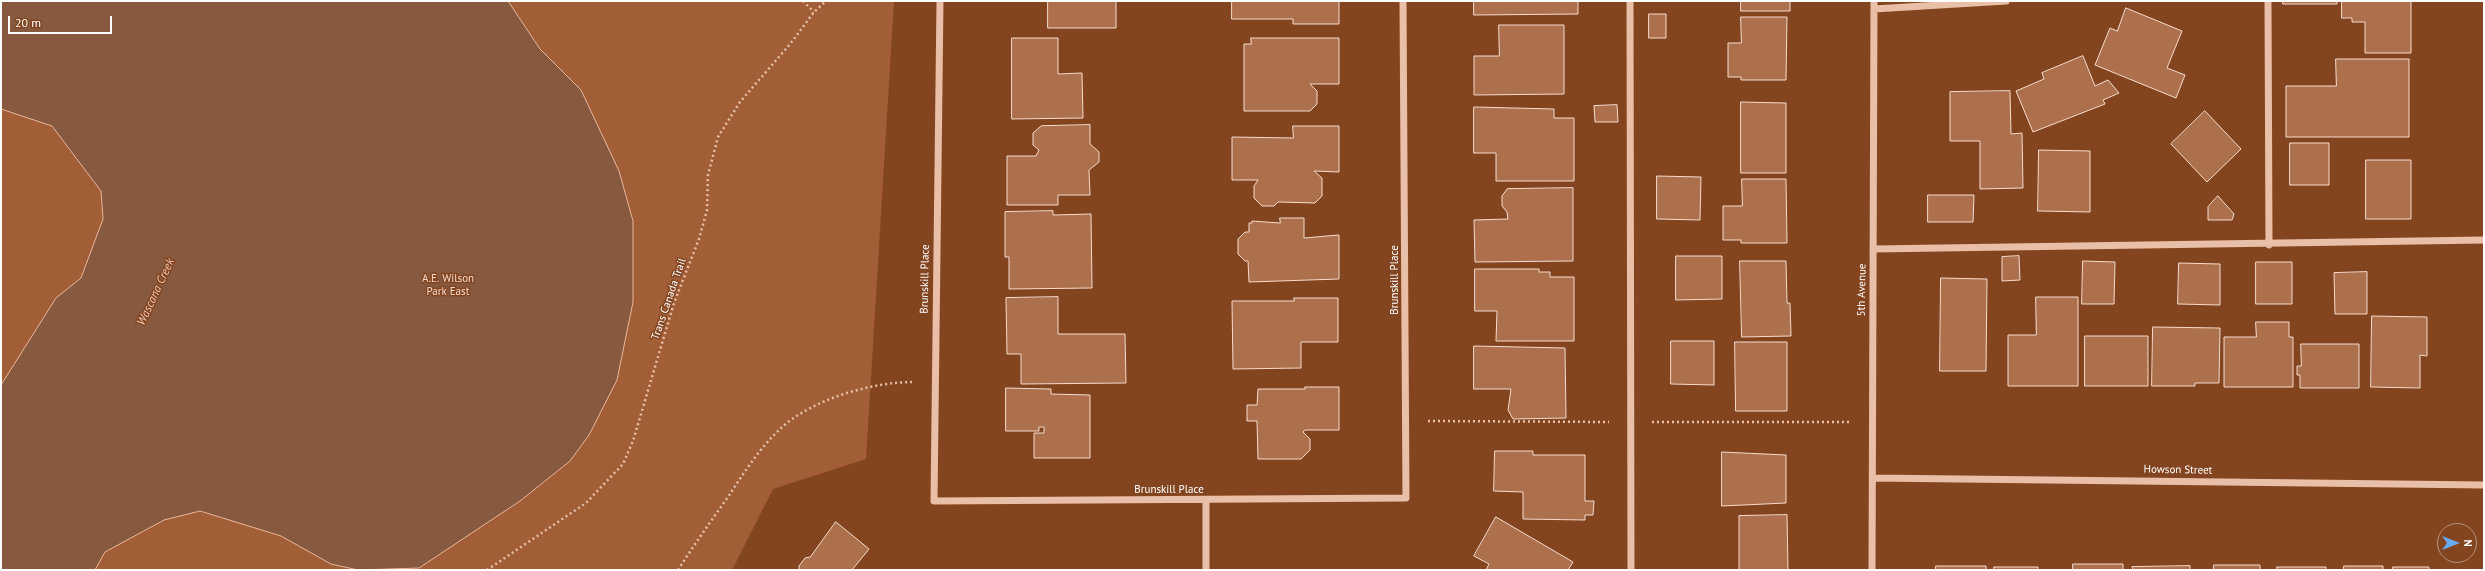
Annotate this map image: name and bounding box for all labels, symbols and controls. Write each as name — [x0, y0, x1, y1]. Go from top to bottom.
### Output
scale bar — [10, 8, 114, 34]
text: 20 m — [15, 15, 41, 30]
street label: Brunskill Place — [918, 244, 932, 314]
street label: Brunskill Place — [1388, 245, 1402, 315]
water label: Wascana Creek — [134, 256, 178, 328]
street label: Trans Canada Trail — [649, 256, 689, 342]
street label: 5th Avenue — [1855, 263, 1869, 317]
park label: A.E. Wilson Park East — [422, 272, 474, 298]
street label: Howson Street — [2143, 463, 2213, 477]
street label: Brunskill Place — [1134, 483, 1204, 497]
north arrow — [2437, 523, 2477, 563]
text: N — [2461, 539, 2475, 547]

